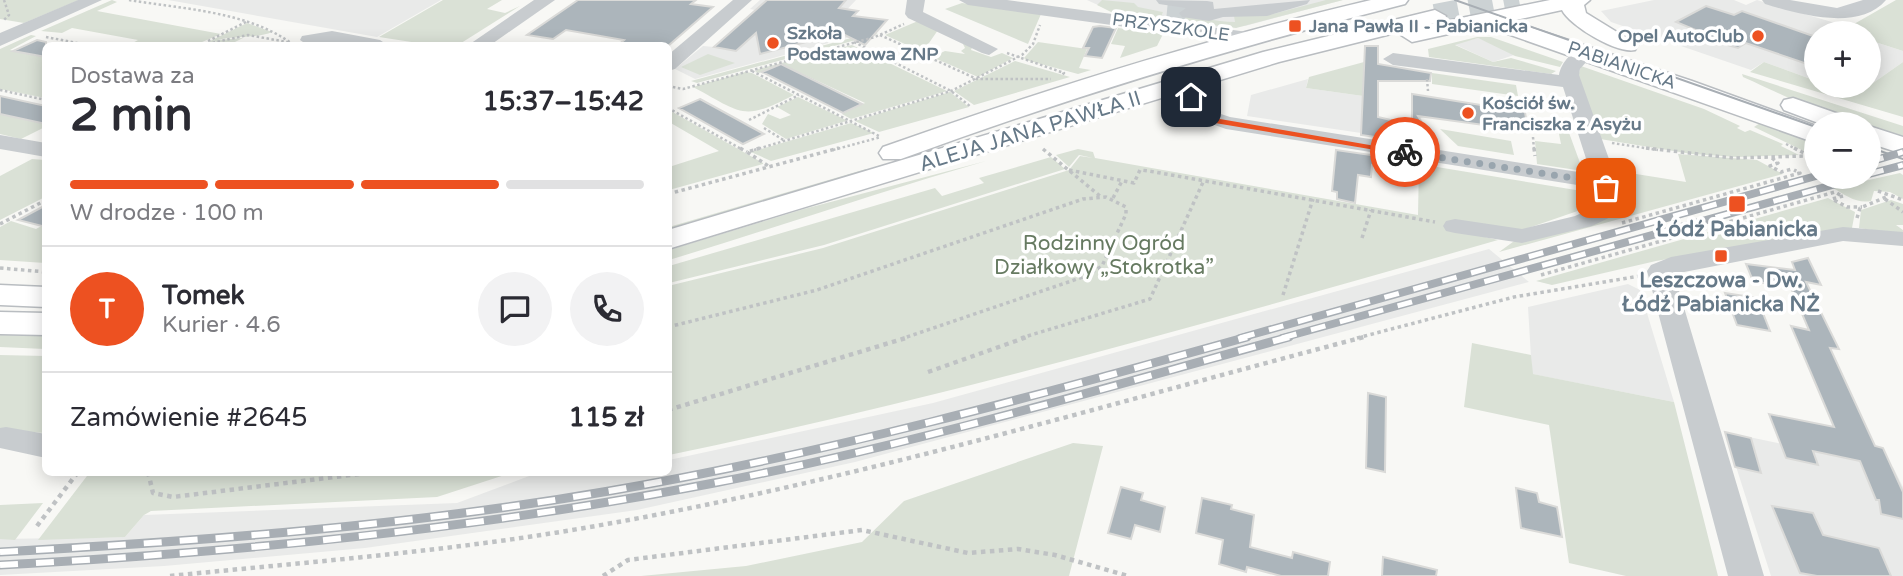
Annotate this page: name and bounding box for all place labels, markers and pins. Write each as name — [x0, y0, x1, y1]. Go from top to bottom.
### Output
place label: Jana Pawła II - Pabianicka — [1308, 15, 1528, 37]
marker: Jana Pawła II - Pabianicka — [1287, 18, 1303, 34]
place label: Szkoła Podstawowa ZNP — [787, 22, 938, 65]
place label: Opel AutoClub — [1618, 25, 1744, 47]
marker: Opel AutoClub — [1750, 28, 1766, 44]
marker: Szkoła Podstawowa ZNP — [765, 35, 781, 51]
pin — [1161, 67, 1221, 127]
place label: Kościół św. Franciszka z Asyżu — [1482, 92, 1642, 135]
marker: Kościół św. Franciszka z Asyżu — [1460, 105, 1476, 121]
pin — [1576, 158, 1636, 218]
marker: Łódź Pabianicka — [1727, 194, 1747, 214]
place label: Łódź Pabianicka — [1656, 217, 1818, 242]
marker: Leszczowa - Dw. Łódź Pabianicka NŻ — [1713, 248, 1729, 264]
place label: Leszczowa - Dw. Łódź Pabianicka NŻ — [1622, 268, 1820, 317]

